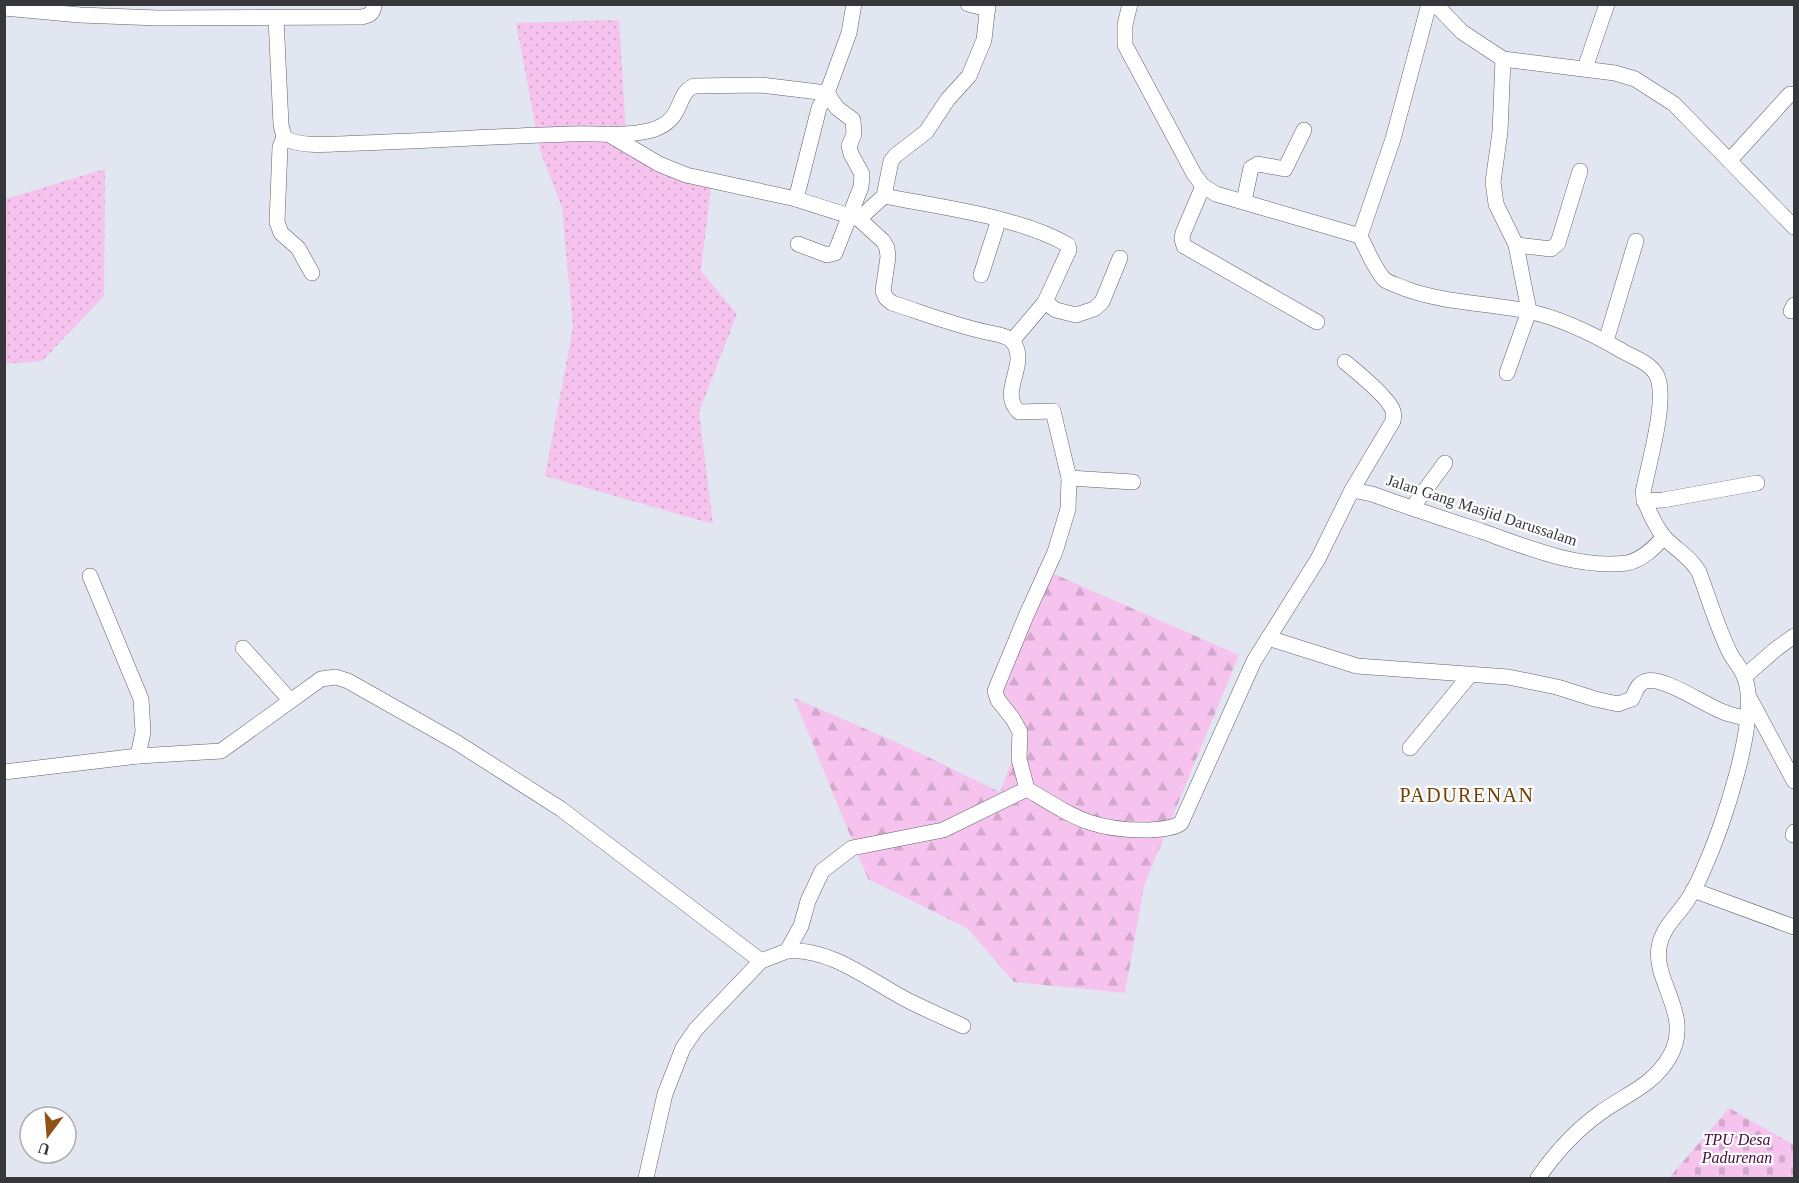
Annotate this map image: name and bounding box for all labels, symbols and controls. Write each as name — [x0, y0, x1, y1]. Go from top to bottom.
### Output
street label: Jalan Gang Masjid Darussalam — [1384, 471, 1580, 550]
district label: PADURENAN — [1399, 784, 1535, 806]
north arrow — [18, 1105, 78, 1165]
park label: TPU Desa Padurenan — [1701, 1131, 1772, 1166]
text: U — [36, 1139, 52, 1159]

